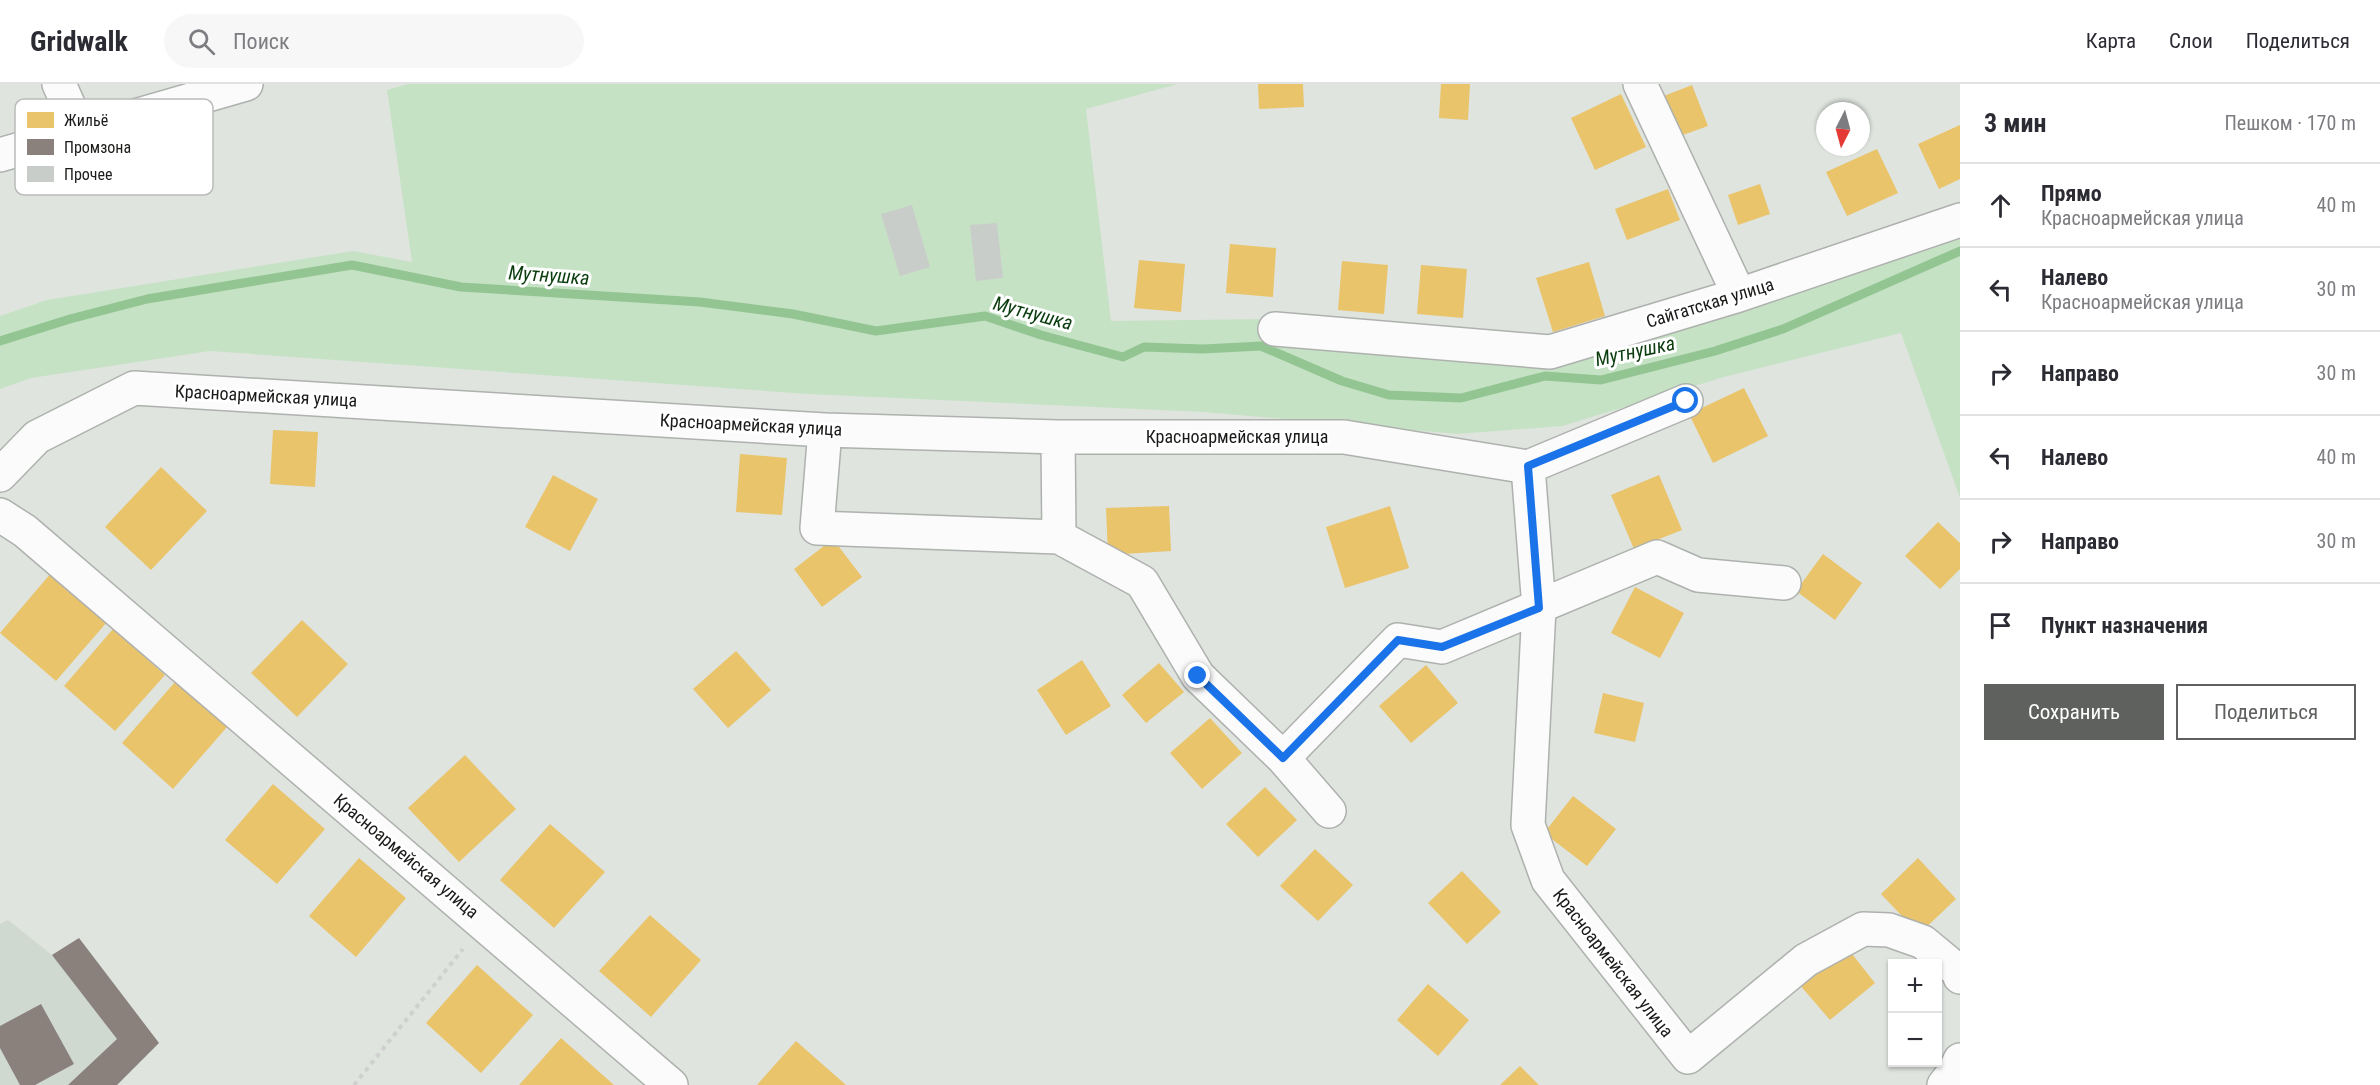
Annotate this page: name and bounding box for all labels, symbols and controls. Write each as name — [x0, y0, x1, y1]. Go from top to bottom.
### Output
search box — [164, 14, 584, 68]
text: Gridwalk — [30, 25, 128, 58]
icon: search — [185, 25, 218, 58]
text: Поиск — [233, 29, 290, 54]
text: Карта — [2086, 29, 2136, 53]
text: Слои — [2169, 29, 2213, 53]
text: Поделиться — [2246, 29, 2350, 53]
legend — [15, 99, 213, 195]
north arrow — [1816, 102, 1870, 156]
text: 3 мин — [1984, 108, 2046, 138]
text: Жильё — [64, 111, 108, 130]
text: Пешком · 170 m — [2224, 111, 2356, 135]
text: Промзона — [64, 138, 131, 157]
text: Прочее — [64, 165, 113, 184]
text: Прямо — [2041, 181, 2102, 206]
icon: ahead — [1984, 189, 2017, 222]
text: 40 m — [2317, 193, 2356, 217]
text: Красноармейская улица — [2041, 206, 2244, 230]
water label: Мутнушка — [508, 260, 590, 290]
text: Налево — [2041, 265, 2108, 290]
street label: Сайгатская улица — [1644, 273, 1776, 332]
icon: left — [1984, 273, 2017, 306]
text: 30 m — [2317, 277, 2356, 301]
text: Красноармейская улица — [2041, 290, 2244, 314]
water label: Мутнушка — [991, 291, 1075, 335]
water label: Мутнушка — [1593, 331, 1677, 371]
icon: right — [1984, 357, 2017, 390]
text: Направо — [2041, 361, 2119, 386]
text: 30 m — [2317, 361, 2356, 385]
street label: Красноармейская улица — [174, 380, 358, 411]
route start — [1672, 387, 1698, 413]
street label: Красноармейская улица — [659, 409, 843, 440]
street label: Красноармейская улица — [1146, 426, 1328, 447]
icon: left — [1984, 441, 2017, 474]
text: Налево — [2041, 445, 2108, 470]
text: 40 m — [2317, 445, 2356, 469]
icon: right — [1984, 525, 2017, 558]
text: Направо — [2041, 529, 2119, 554]
text: 30 m — [2317, 529, 2356, 553]
icon: arrive — [1984, 609, 2017, 642]
text: Пункт назначения — [2041, 613, 2208, 638]
route end — [1184, 662, 1210, 688]
button: Сохранить — [1984, 684, 2164, 740]
button: Поделиться — [2176, 684, 2356, 740]
street label: Красноармейская улица — [330, 789, 483, 922]
street label: Красноармейская улица — [1549, 884, 1678, 1041]
map controls — [1888, 959, 1942, 1067]
button: + — [1888, 959, 1942, 1013]
button: − — [1888, 1013, 1942, 1067]

